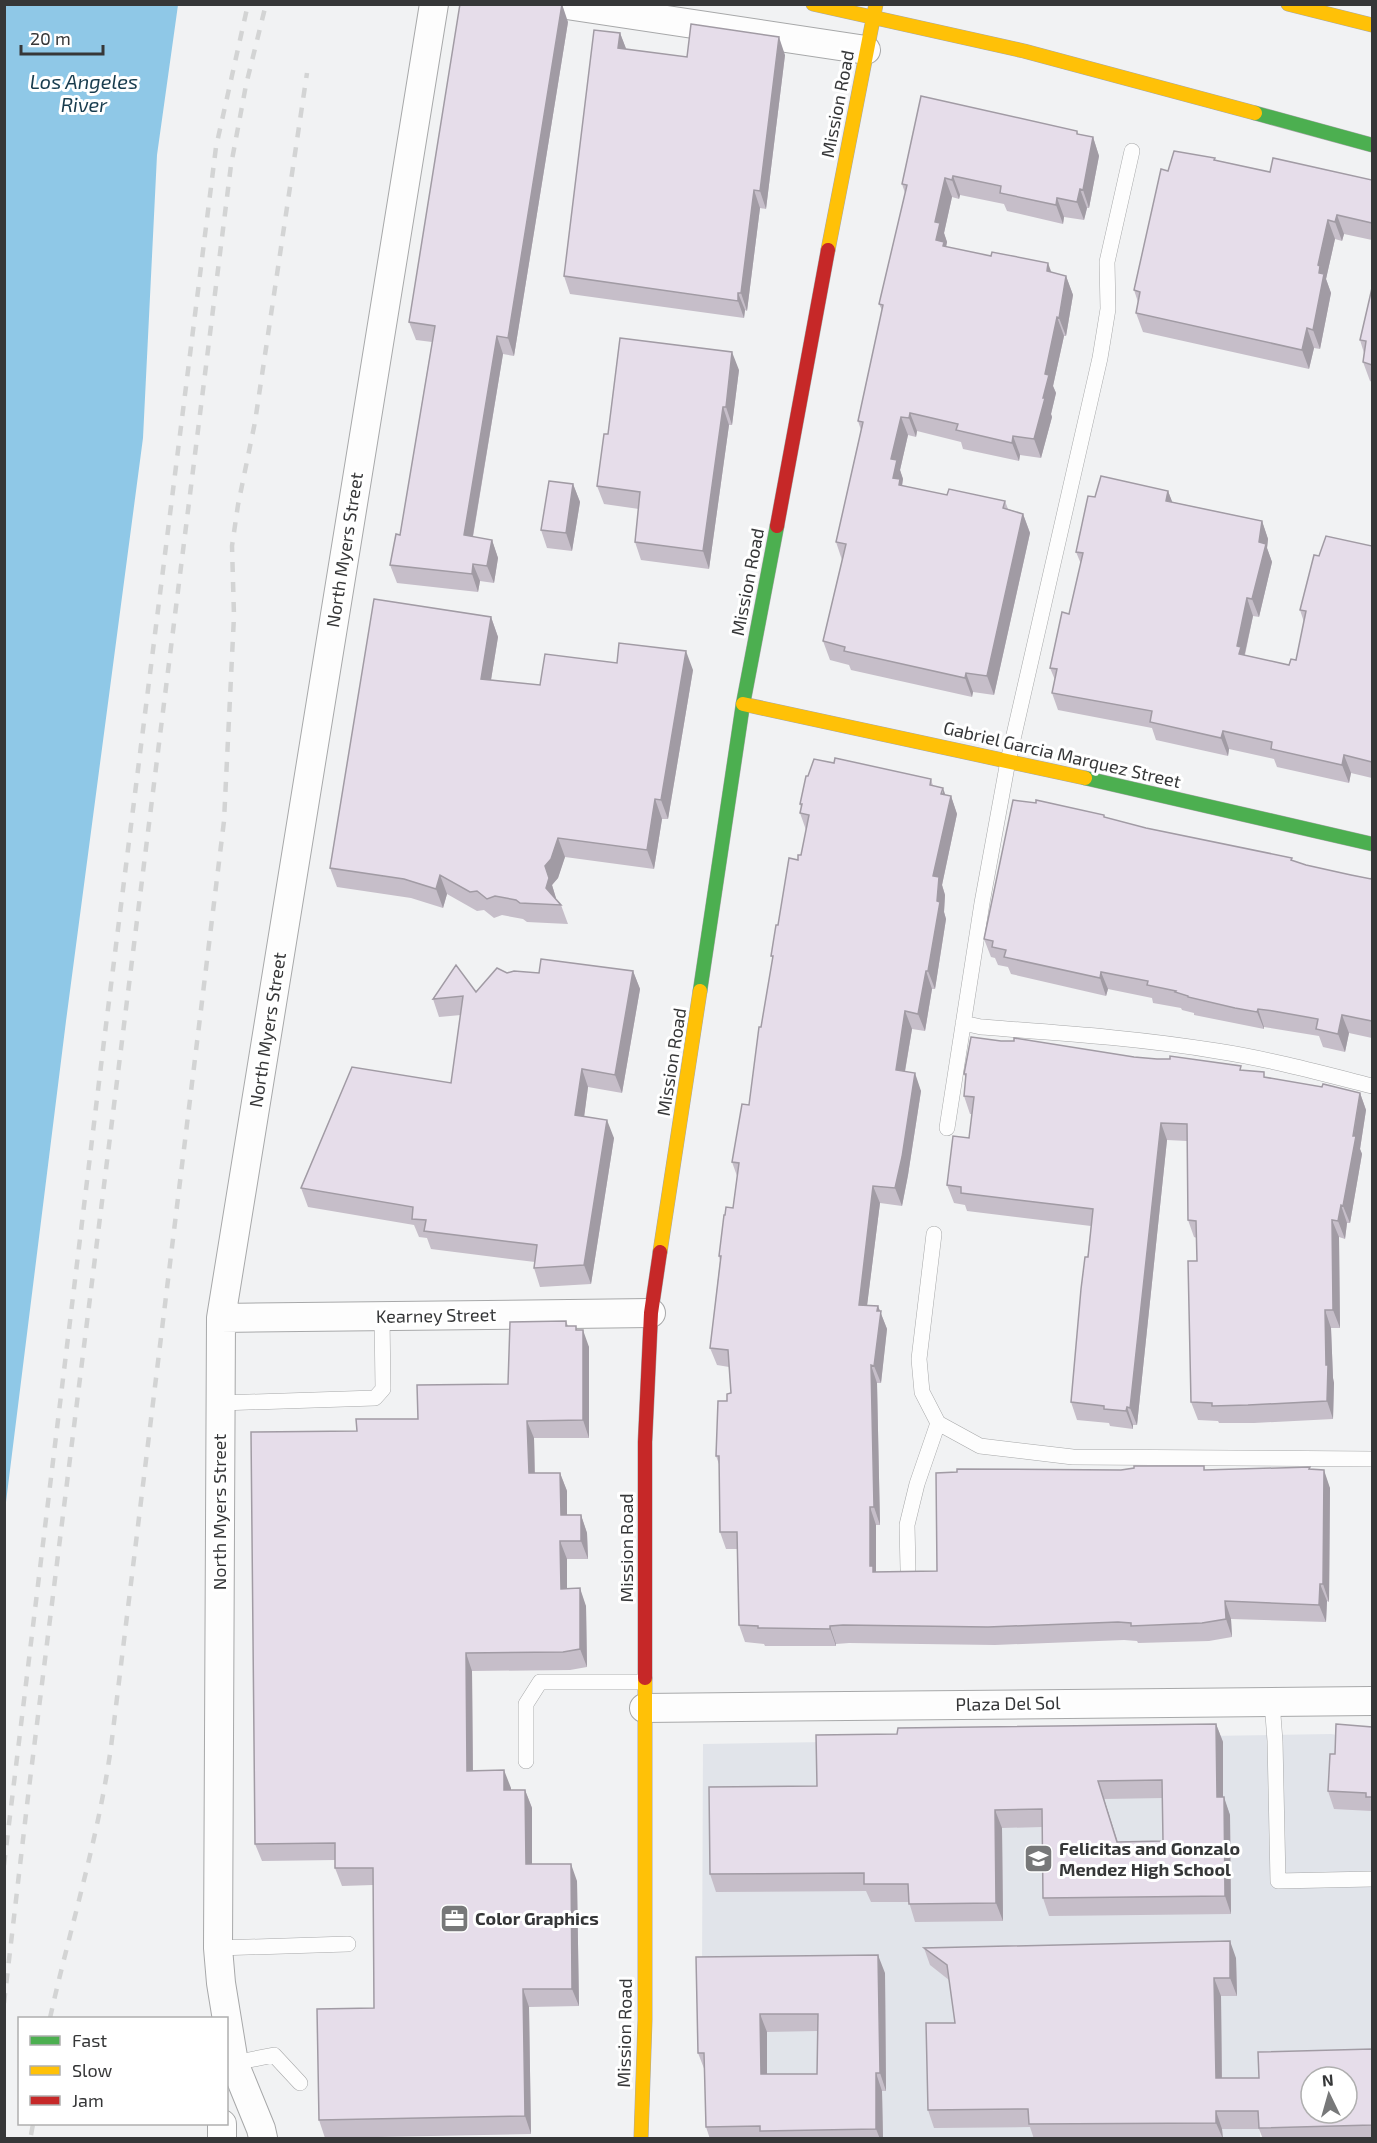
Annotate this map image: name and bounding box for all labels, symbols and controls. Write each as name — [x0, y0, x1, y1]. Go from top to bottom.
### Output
scale bar — [21, 18, 104, 56]
text: 20 m — [30, 27, 71, 49]
street label: Mission Road — [816, 48, 858, 159]
water label: Los Angeles River — [30, 69, 138, 116]
street label: North Myers Street — [321, 471, 367, 629]
street label: Mission Road — [726, 526, 768, 637]
street label: Gabriel Garcia Marquez Street — [941, 716, 1183, 792]
street label: North Myers Street — [244, 951, 290, 1109]
street label: Mission Road — [652, 1006, 690, 1117]
street label: Kearney Street — [376, 1303, 497, 1327]
street label: North Myers Street — [208, 1434, 230, 1590]
street label: Mission Road — [615, 1493, 637, 1603]
street label: Plaza Del Sol — [955, 1691, 1061, 1715]
place label: Felicitas and Gonzalo Mendez High School — [1059, 1837, 1240, 1880]
school or university icon: Felicitas and Gonzalo Mendez High School — [1022, 1843, 1054, 1875]
office icon: Color Graphics — [438, 1903, 470, 1935]
place label: Color Graphics — [475, 1907, 599, 1929]
street label: Mission Road — [612, 1978, 636, 2088]
legend — [18, 2017, 228, 2125]
text: Fast — [72, 2029, 107, 2051]
text: Slow — [72, 2059, 113, 2081]
north arrow — [1299, 2065, 1359, 2125]
text: N — [1321, 2070, 1334, 2090]
text: Jam — [72, 2089, 104, 2111]

